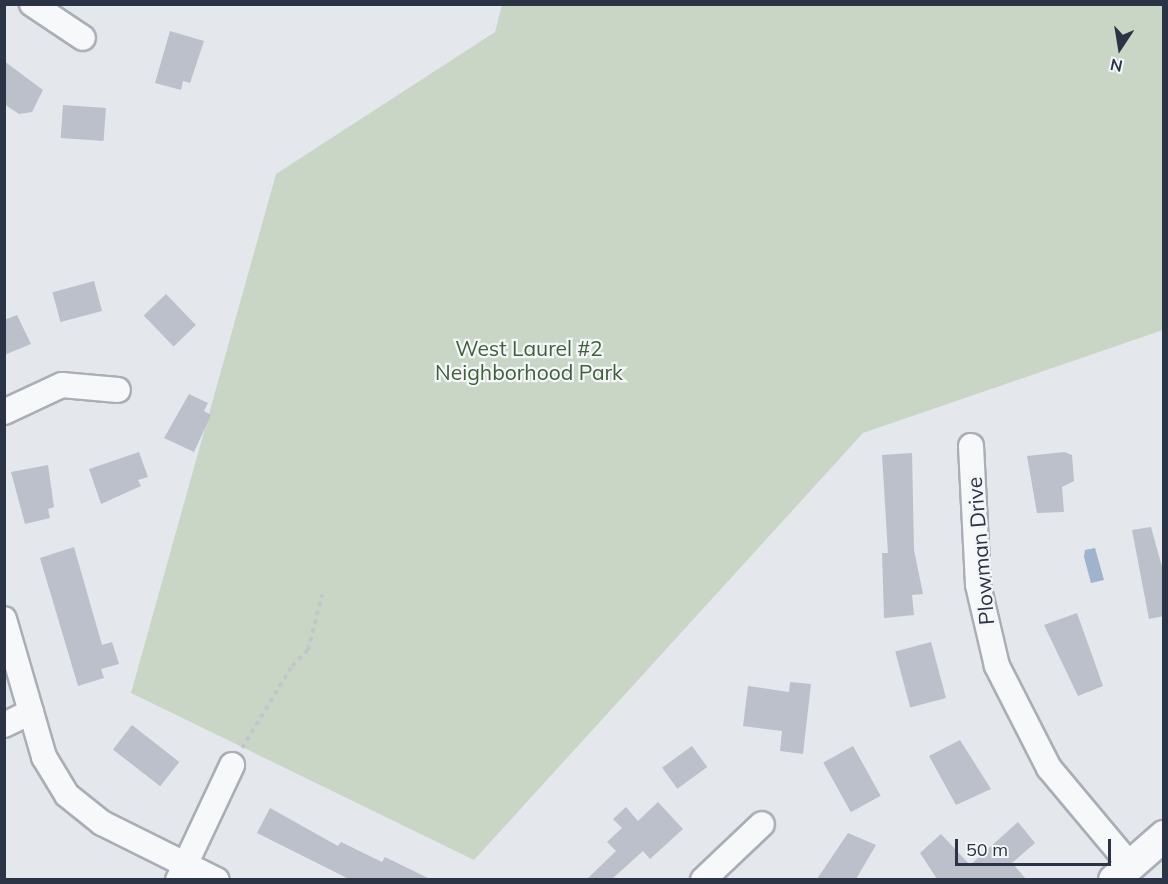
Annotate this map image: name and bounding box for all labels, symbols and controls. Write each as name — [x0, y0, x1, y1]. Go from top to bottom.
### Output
north arrow — [1090, 18, 1150, 78]
text: N — [1108, 55, 1124, 77]
park label: West Laurel #2 Neighborhood Park — [435, 335, 623, 385]
street label: Plowman Drive — [961, 476, 999, 626]
scale bar — [958, 827, 1114, 865]
text: 50 m — [966, 838, 1008, 861]

